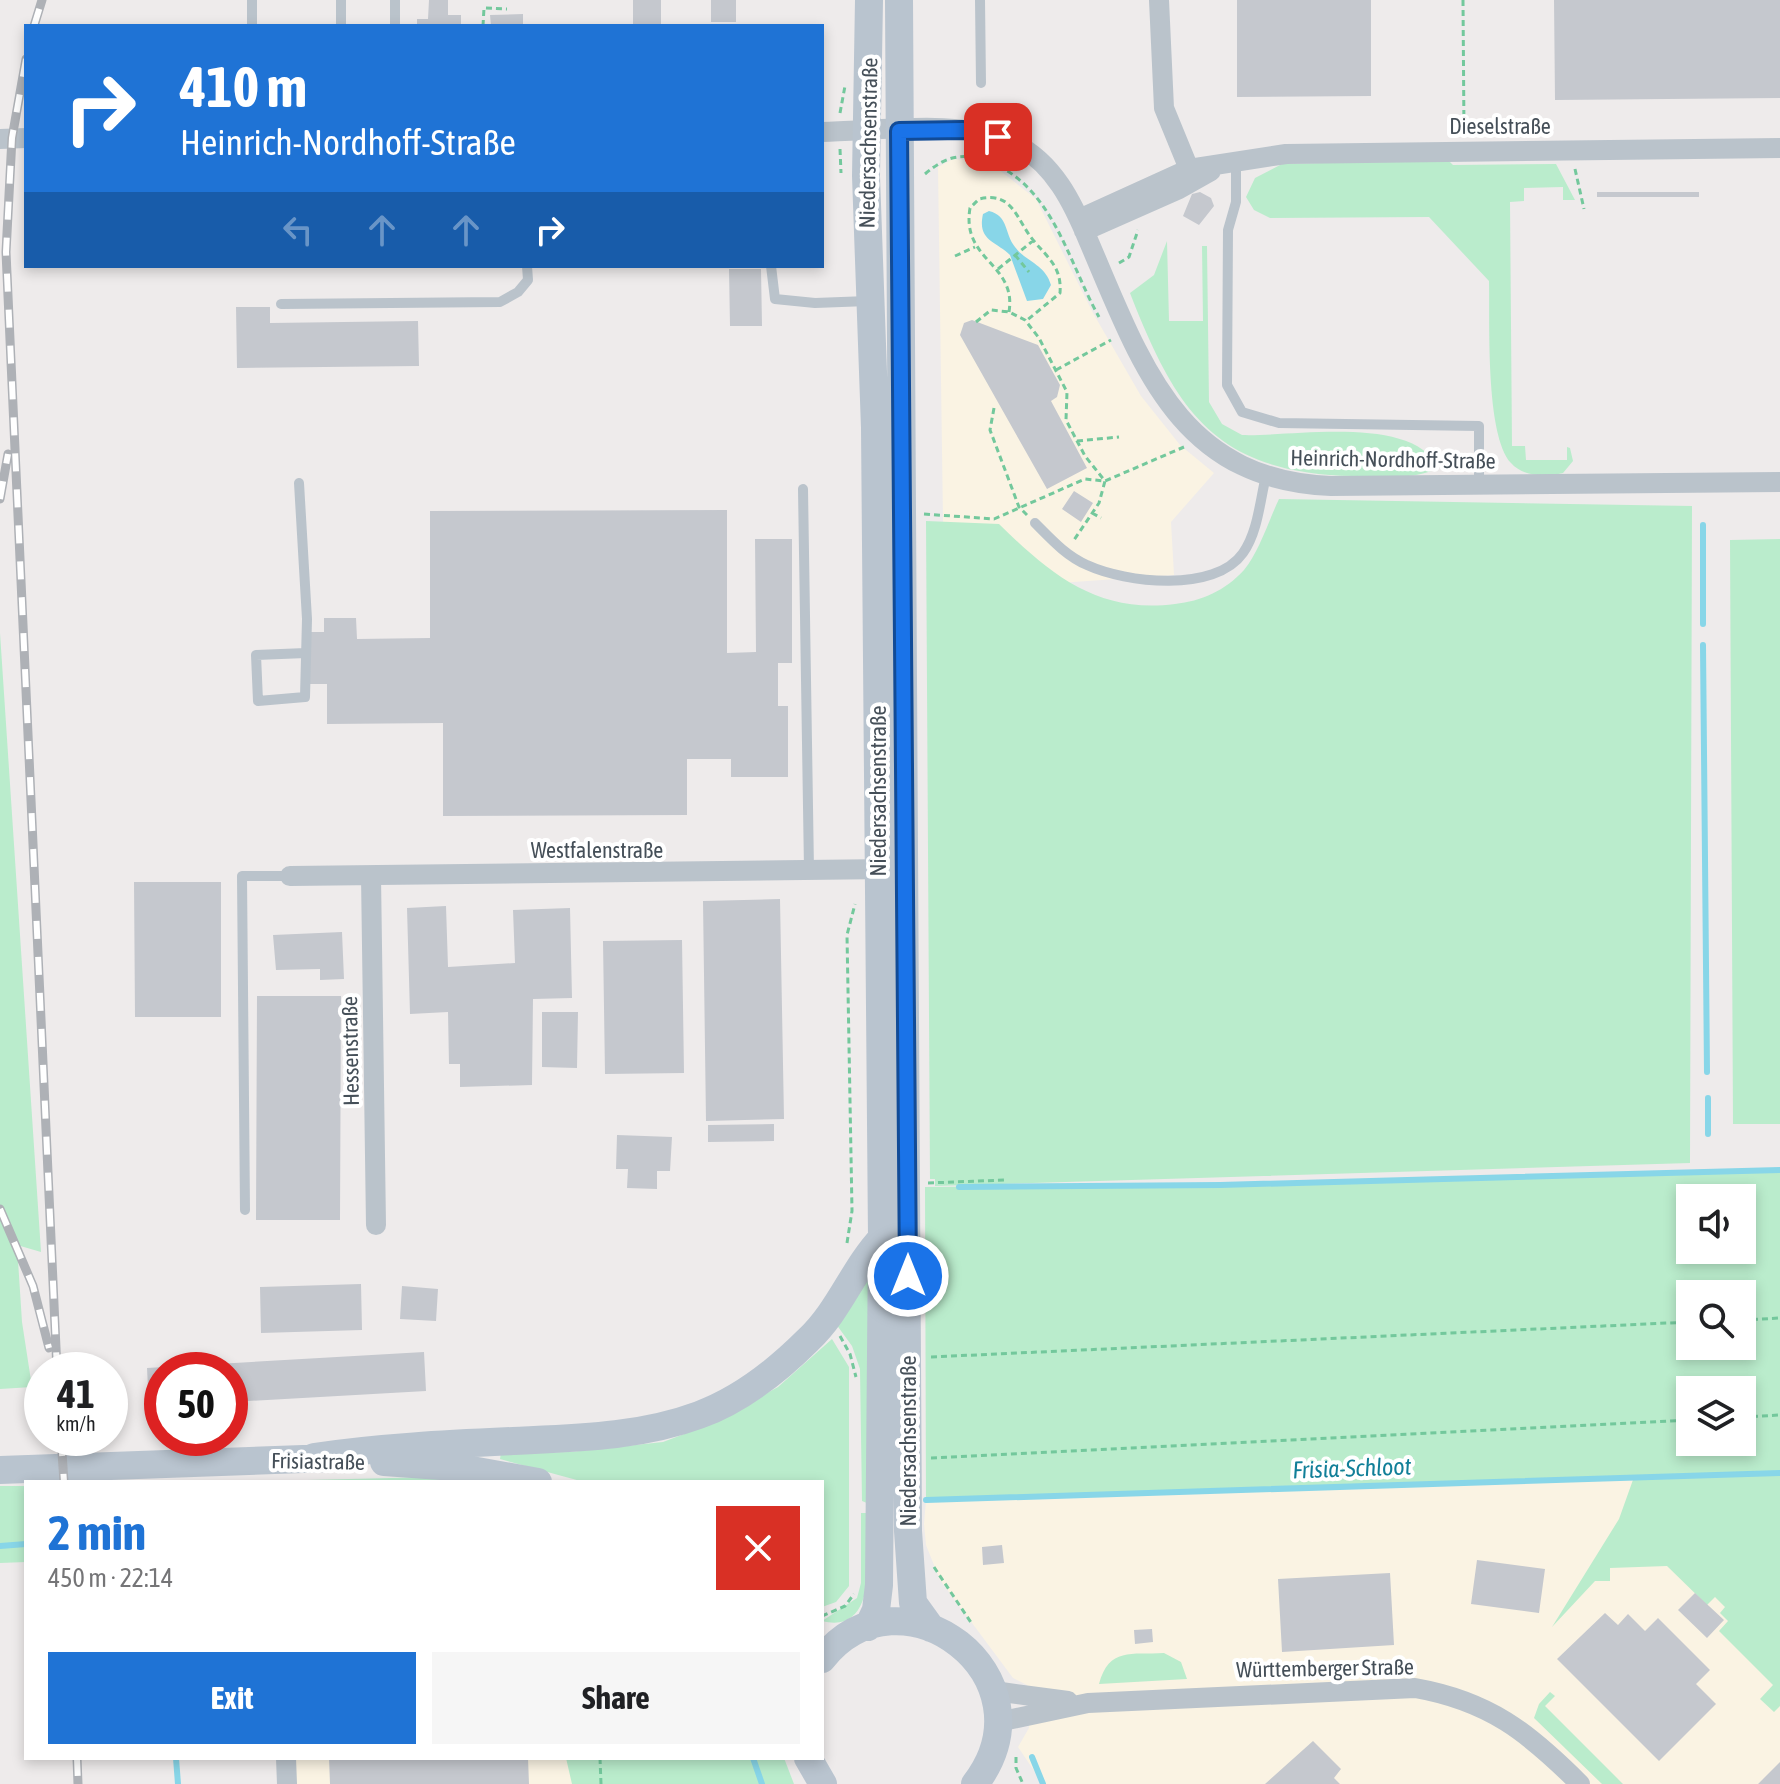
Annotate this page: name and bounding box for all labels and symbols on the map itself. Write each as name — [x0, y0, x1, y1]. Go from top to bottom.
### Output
street label: Niedersachsenstraße — [854, 57, 882, 229]
pin — [964, 103, 1032, 171]
street label: Dieselstraße — [1449, 113, 1551, 139]
street label: Heinrich-Nordhoff-Straße — [1290, 444, 1496, 474]
street label: Niedersachsenstraße — [865, 706, 891, 876]
street label: Westfalenstraße — [531, 837, 663, 863]
street label: Hessenstraße — [336, 996, 364, 1106]
position arrow — [866, 1234, 950, 1318]
speed limit sign: 50 — [144, 1352, 248, 1456]
street label: Niedersachsenstraße — [895, 1356, 921, 1526]
street label: Frisiastraße — [271, 1447, 365, 1475]
water label: Frisia-Schloot — [1292, 1452, 1412, 1484]
street label: Württemberger Straße — [1236, 1653, 1414, 1683]

